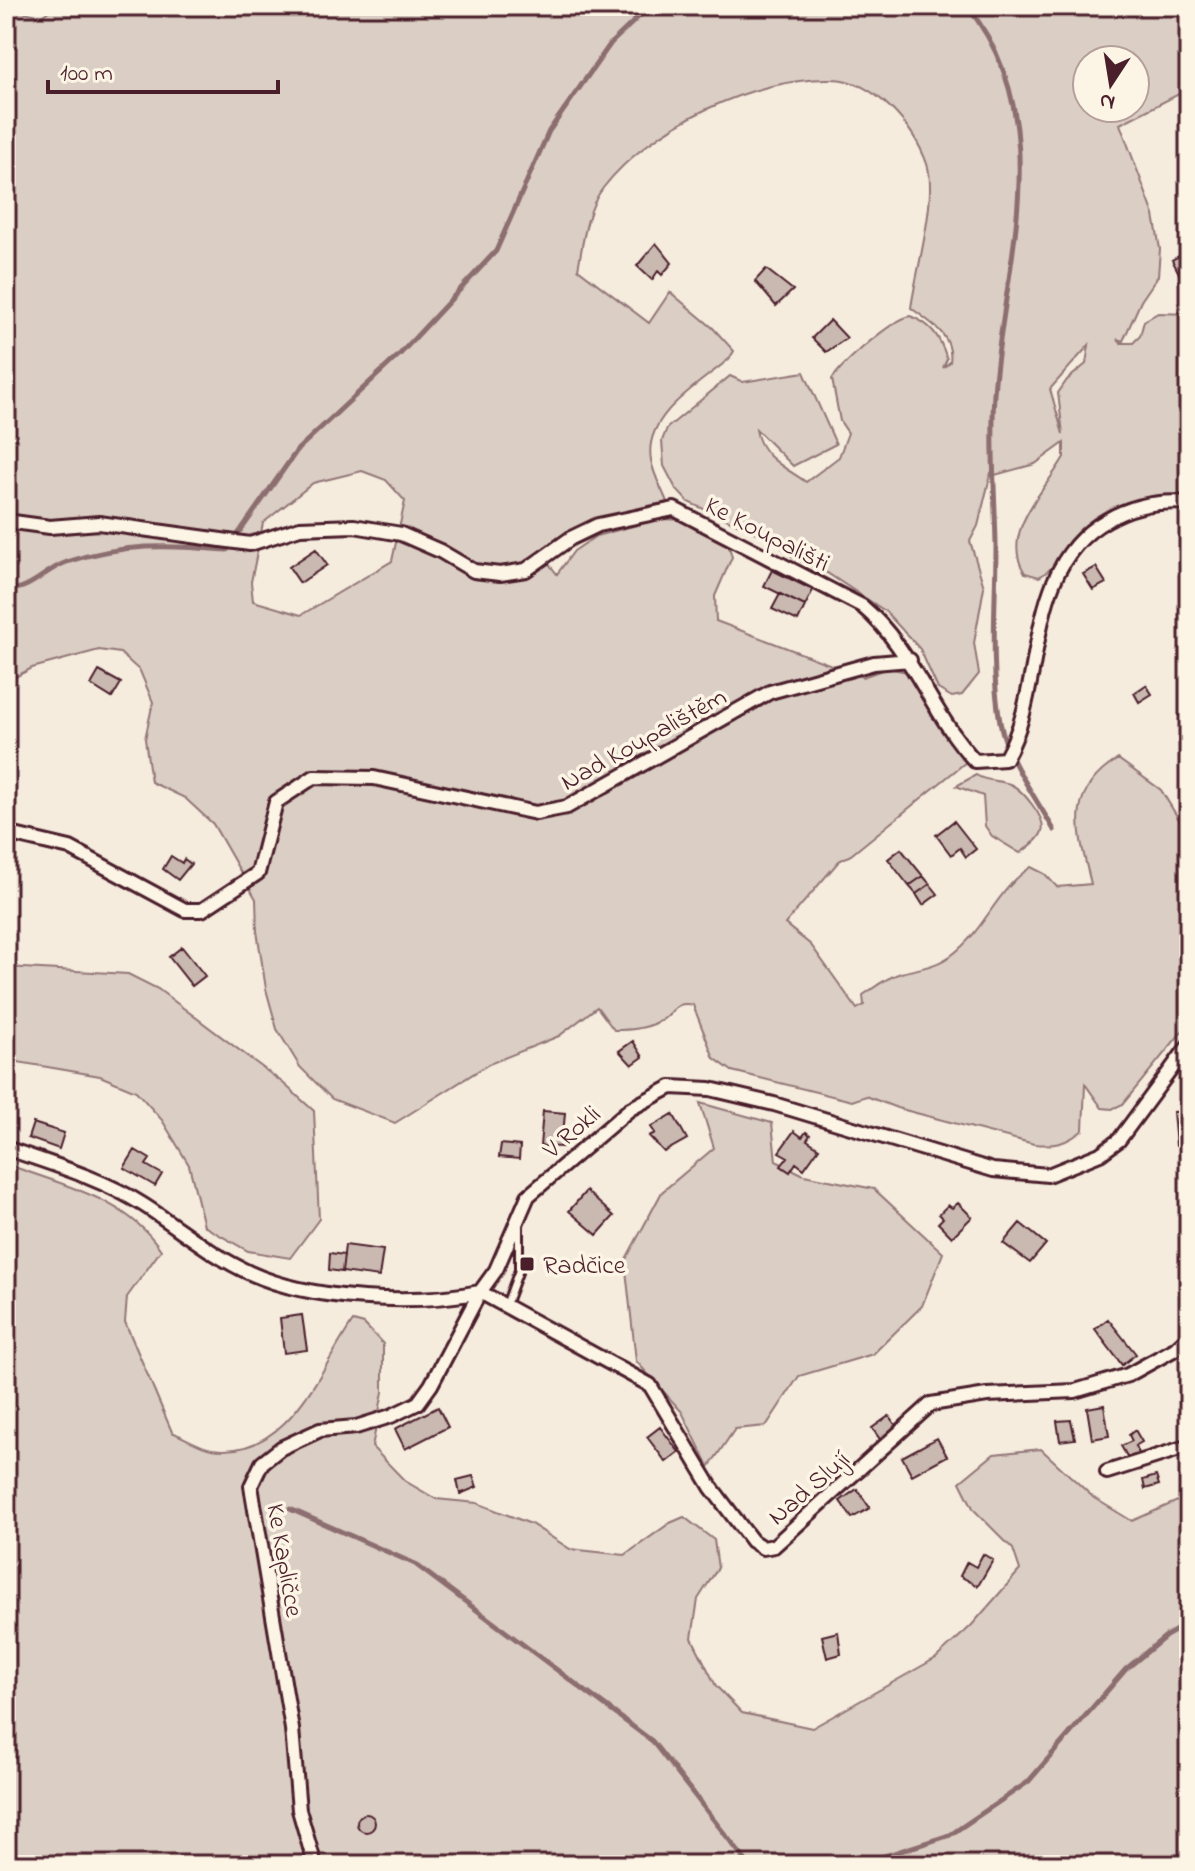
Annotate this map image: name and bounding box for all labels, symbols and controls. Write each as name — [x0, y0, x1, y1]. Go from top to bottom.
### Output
scale bar — [48, 44, 278, 94]
north arrow — [1071, 44, 1151, 124]
text: 100 m — [60, 57, 113, 92]
text: N — [1097, 83, 1118, 118]
street label: Ke Koupališti — [698, 488, 836, 583]
street label: Nad Koupalištěm — [554, 679, 734, 802]
street label: V Rokli — [535, 1097, 610, 1170]
place label: Radčice — [543, 1248, 626, 1286]
marker: Radčice — [518, 1255, 536, 1273]
street label: Nad Slují — [760, 1443, 860, 1536]
street label: Ke Kapličce — [254, 1501, 312, 1621]

